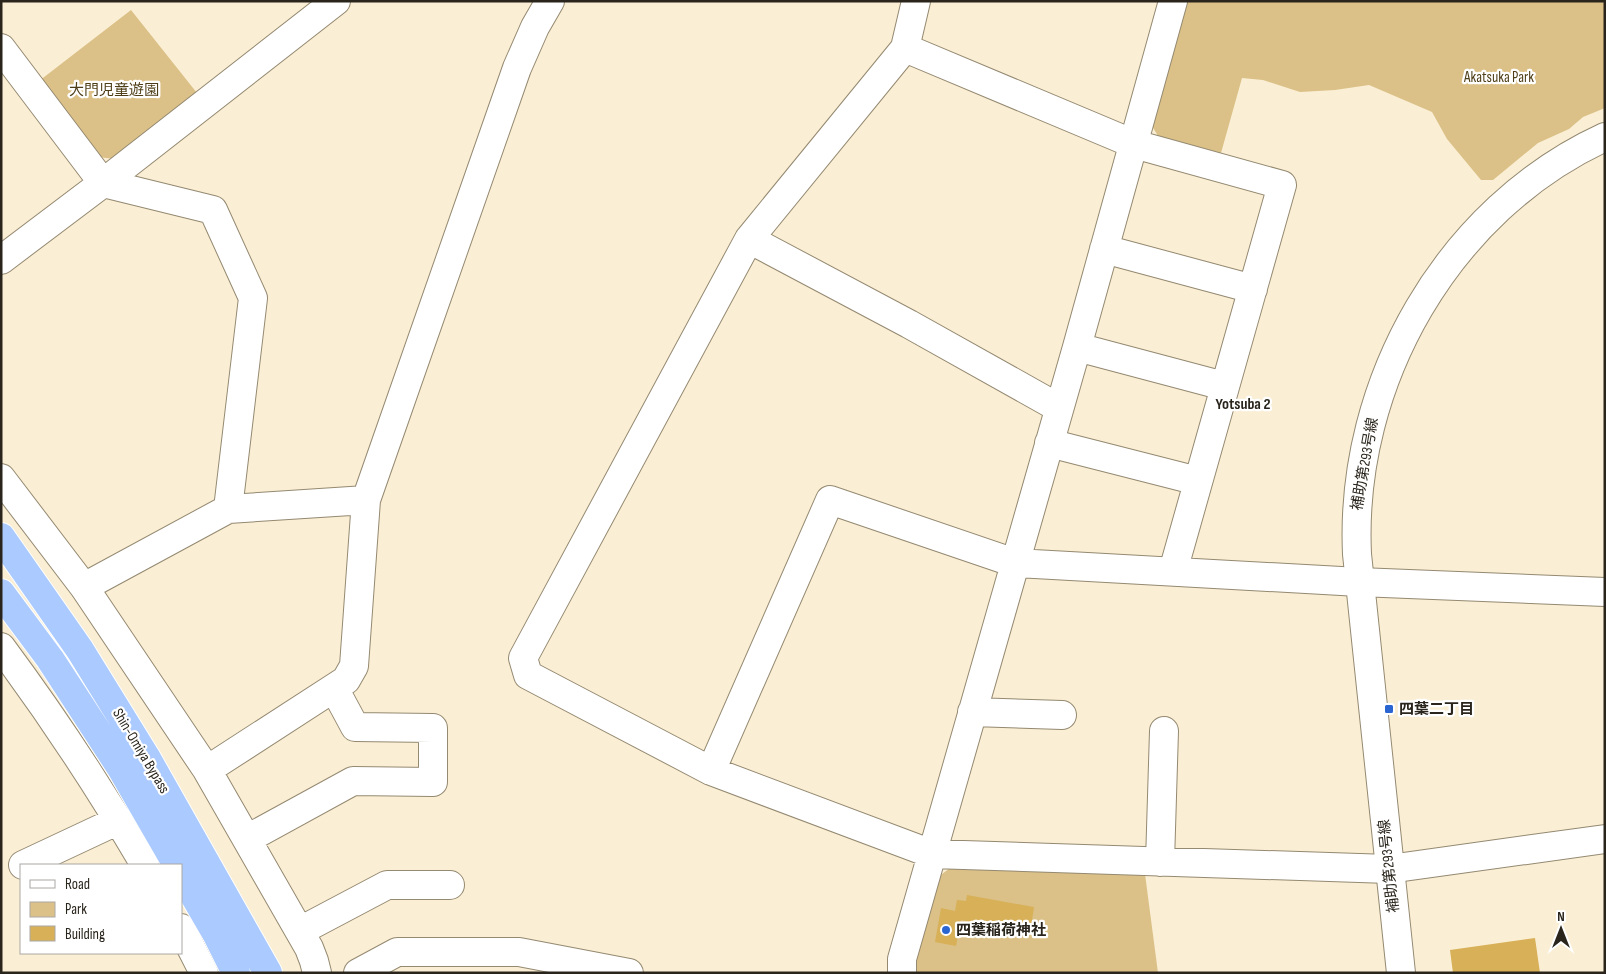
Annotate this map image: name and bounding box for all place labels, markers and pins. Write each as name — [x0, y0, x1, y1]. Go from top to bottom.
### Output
place label: 四葉二丁目 — [1399, 700, 1474, 719]
marker: 四葉二丁目 — [1383, 703, 1395, 715]
place label: 四葉稲荷神社 — [956, 921, 1046, 940]
marker: 四葉稲荷神社 — [940, 924, 952, 936]

